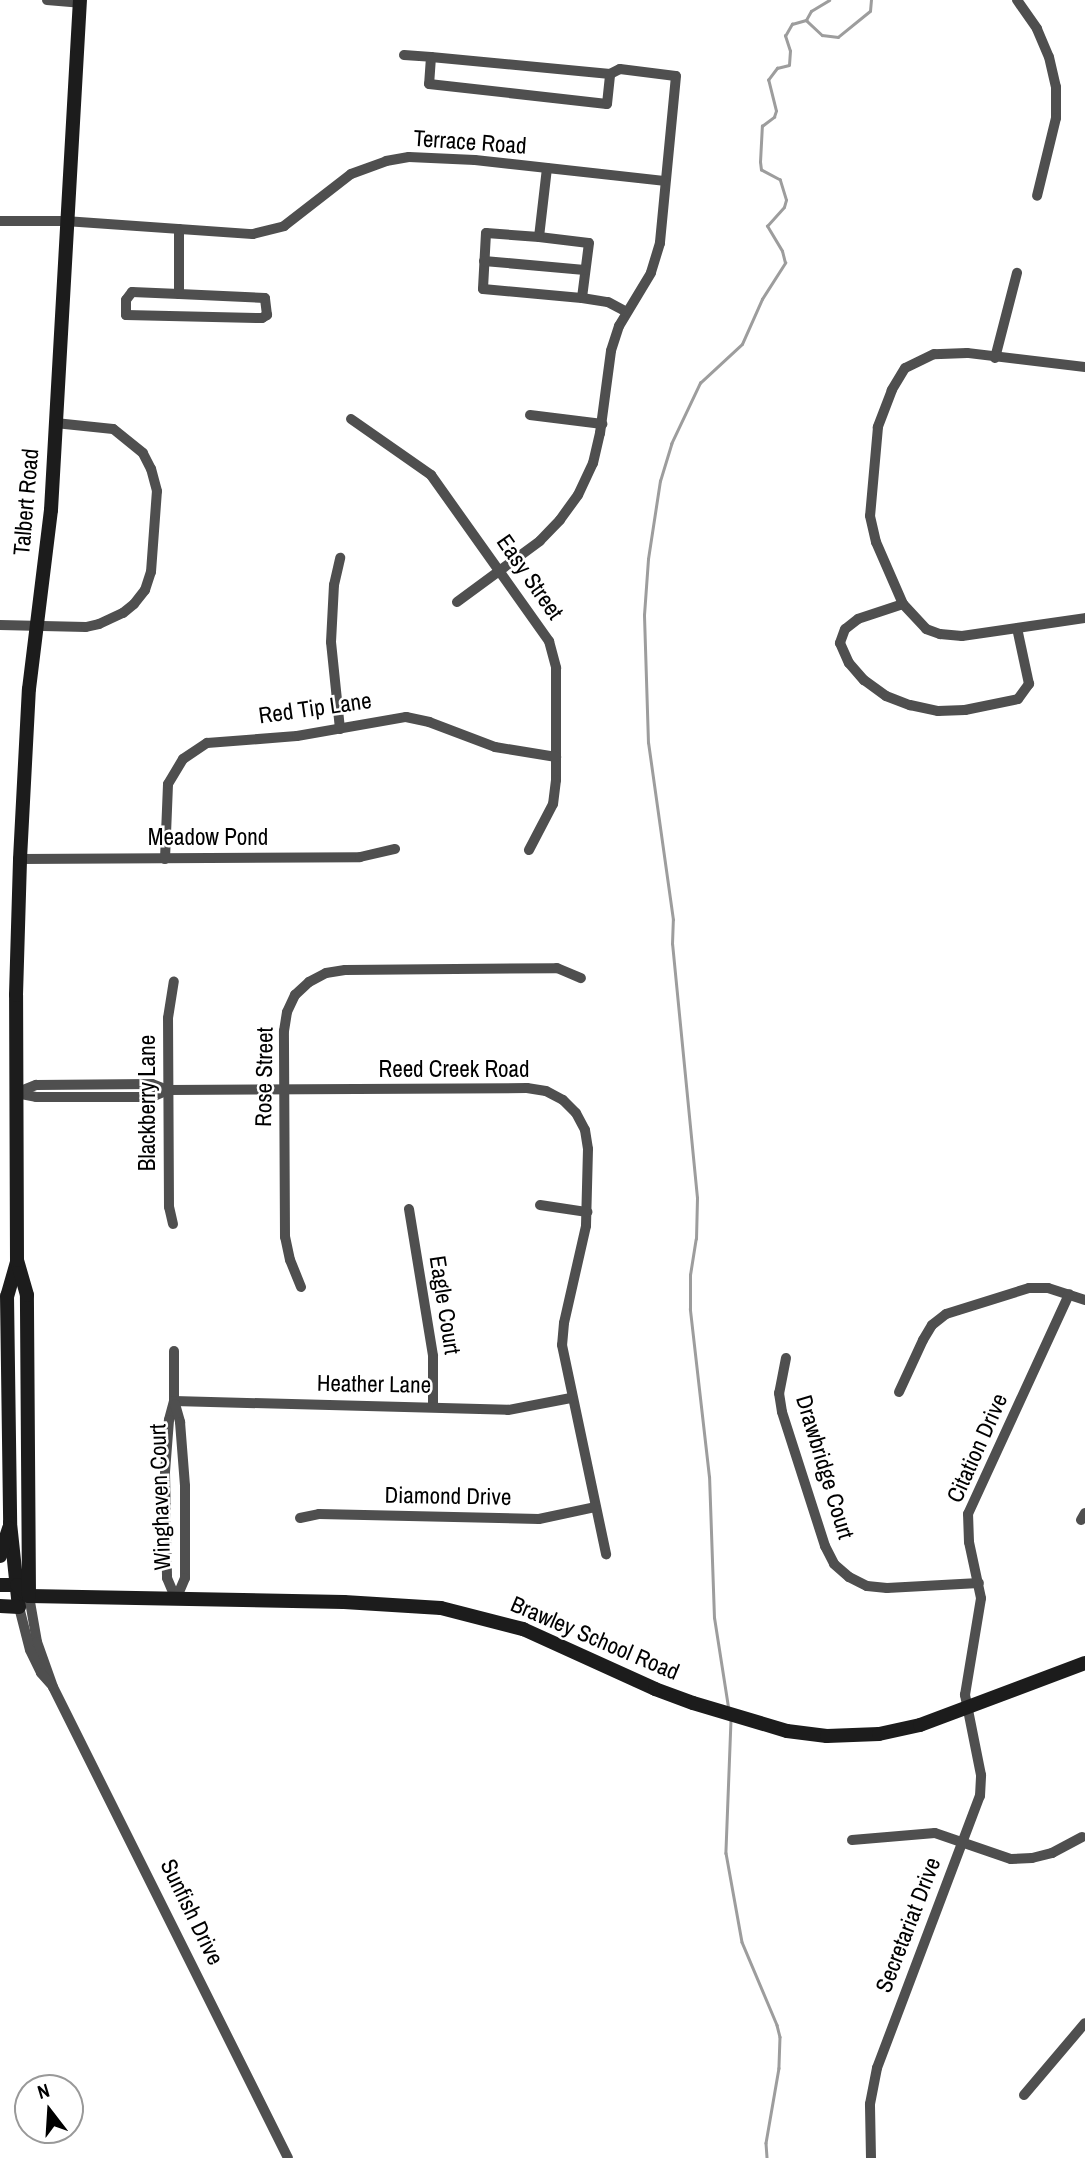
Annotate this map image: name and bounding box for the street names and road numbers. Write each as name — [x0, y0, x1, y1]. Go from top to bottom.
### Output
street label: Terrace Road — [413, 124, 527, 160]
street label: Talbert Road — [8, 447, 44, 557]
street label: Easy Street — [491, 529, 569, 625]
street label: Red Tip Lane — [257, 686, 373, 730]
street label: Meadow Pond — [148, 823, 268, 851]
street label: Rose Street — [249, 1027, 279, 1127]
street label: Blackberry Lane — [133, 1035, 161, 1171]
street label: Reed Creek Road — [379, 1055, 529, 1083]
street label: Eagle Court — [424, 1254, 466, 1356]
street label: Heather Lane — [317, 1369, 431, 1399]
street label: Citation Drive — [941, 1389, 1013, 1507]
street label: Drawbridge Court — [790, 1392, 860, 1542]
street label: Winghaven Court — [144, 1423, 176, 1571]
street label: Diamond Drive — [384, 1481, 512, 1511]
street label: Brawley School Road — [507, 1590, 683, 1686]
street label: Secretariat Drive — [870, 1854, 946, 1996]
street label: Sunfish Drive — [155, 1855, 229, 1969]

